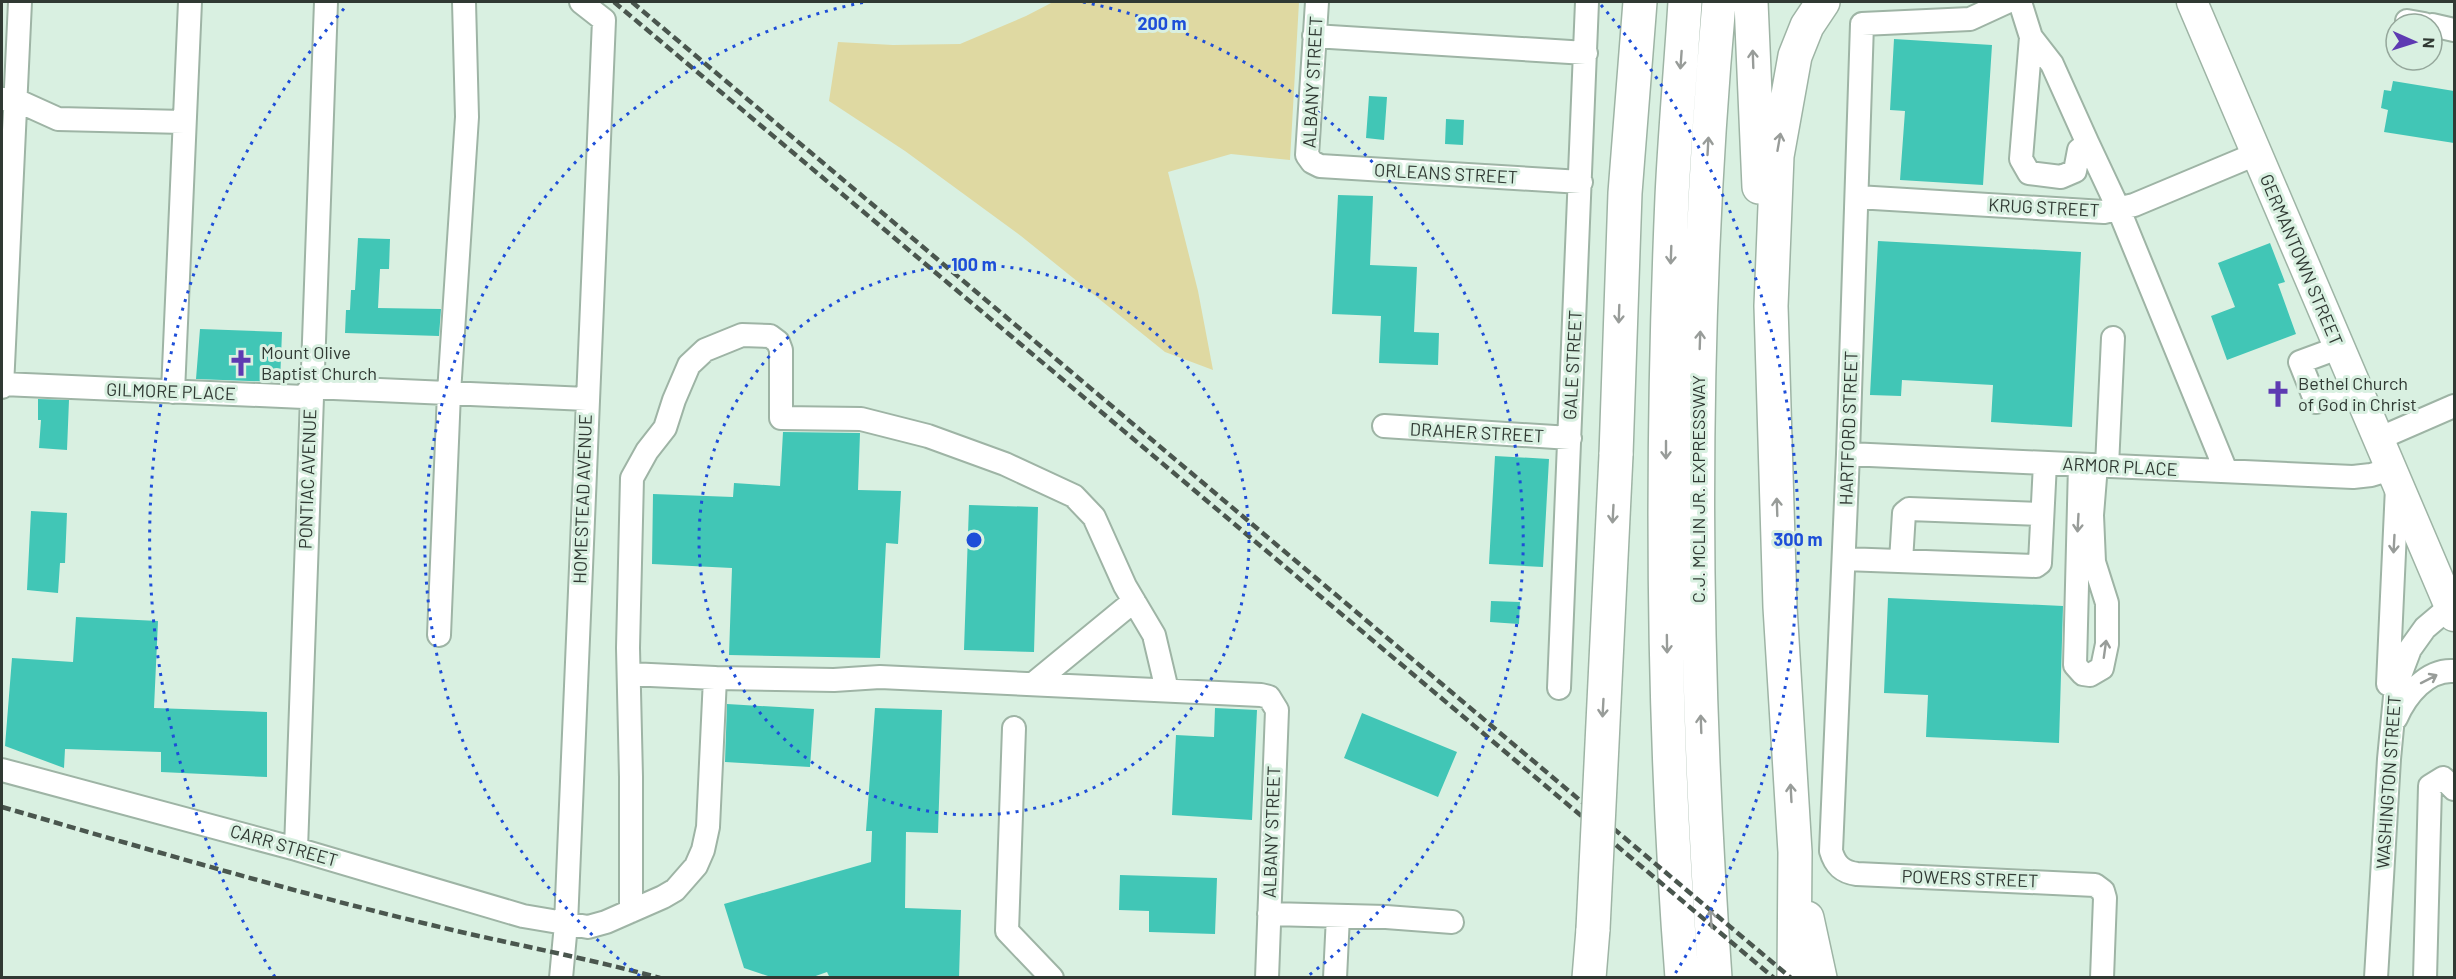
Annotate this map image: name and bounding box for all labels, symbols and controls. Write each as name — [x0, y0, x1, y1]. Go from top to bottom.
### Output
text: 200 m — [1137, 12, 1187, 34]
north arrow — [2384, 12, 2444, 72]
street label: ALBANY STREET — [1298, 15, 1326, 149]
text: N — [2420, 37, 2439, 49]
one-way arrow — [1675, 49, 1686, 69]
one-way arrow — [1747, 49, 1759, 69]
one-way arrow — [1774, 133, 1785, 153]
one-way arrow — [1703, 136, 1714, 156]
street label: ORLEANS STREET — [1374, 158, 1519, 188]
street label: GERMANTOWN STREET — [2256, 171, 2348, 349]
street label: KRUG STREET — [1988, 193, 2100, 221]
one-way arrow — [1665, 244, 1676, 264]
text: 100 m — [951, 253, 997, 275]
one-way arrow — [1614, 304, 1625, 324]
street label: GALE STREET — [1558, 309, 1586, 420]
one-way arrow — [1694, 331, 1705, 351]
place label: Mount Olive Baptist Church — [261, 341, 377, 384]
church icon: Mount Olive Baptist Church — [226, 348, 256, 378]
street label: HARTFORD STREET — [1834, 350, 1862, 506]
place label: Bethel Church of God in Christ — [2298, 372, 2417, 415]
street label: C.J. MCLIN JR. EXPRESSWAY — [1687, 375, 1709, 603]
street label: GILMORE PLACE — [106, 378, 236, 404]
church icon: Bethel Church of God in Christ — [2263, 379, 2293, 409]
street label: PONTIAC AVENUE — [294, 409, 320, 549]
street label: HOMESTEAD AVENUE — [568, 414, 596, 584]
street label: DRAHER STREET — [1409, 417, 1545, 447]
one-way arrow — [1660, 439, 1672, 459]
street label: ARMOR PLACE — [2062, 452, 2178, 480]
one-way arrow — [1771, 497, 1783, 517]
one-way arrow — [1607, 503, 1618, 523]
one-way arrow — [2072, 513, 2083, 533]
text: 300 m — [1774, 528, 1822, 550]
centre of rings — [964, 530, 984, 550]
one-way arrow — [2388, 533, 2399, 553]
one-way arrow — [1661, 634, 1673, 654]
one-way arrow — [2100, 640, 2111, 659]
one-way arrow — [2420, 672, 2438, 684]
street label: WASHINGTON STREET — [2371, 694, 2405, 870]
one-way arrow — [1598, 698, 1609, 718]
one-way arrow — [1695, 715, 1707, 735]
street label: ALBANY STREET — [1258, 765, 1284, 898]
one-way arrow — [1786, 784, 1797, 804]
street label: CARR STREET — [228, 819, 341, 871]
street label: POWERS STREET — [1901, 865, 2039, 891]
one-way arrow — [1705, 910, 1716, 930]

